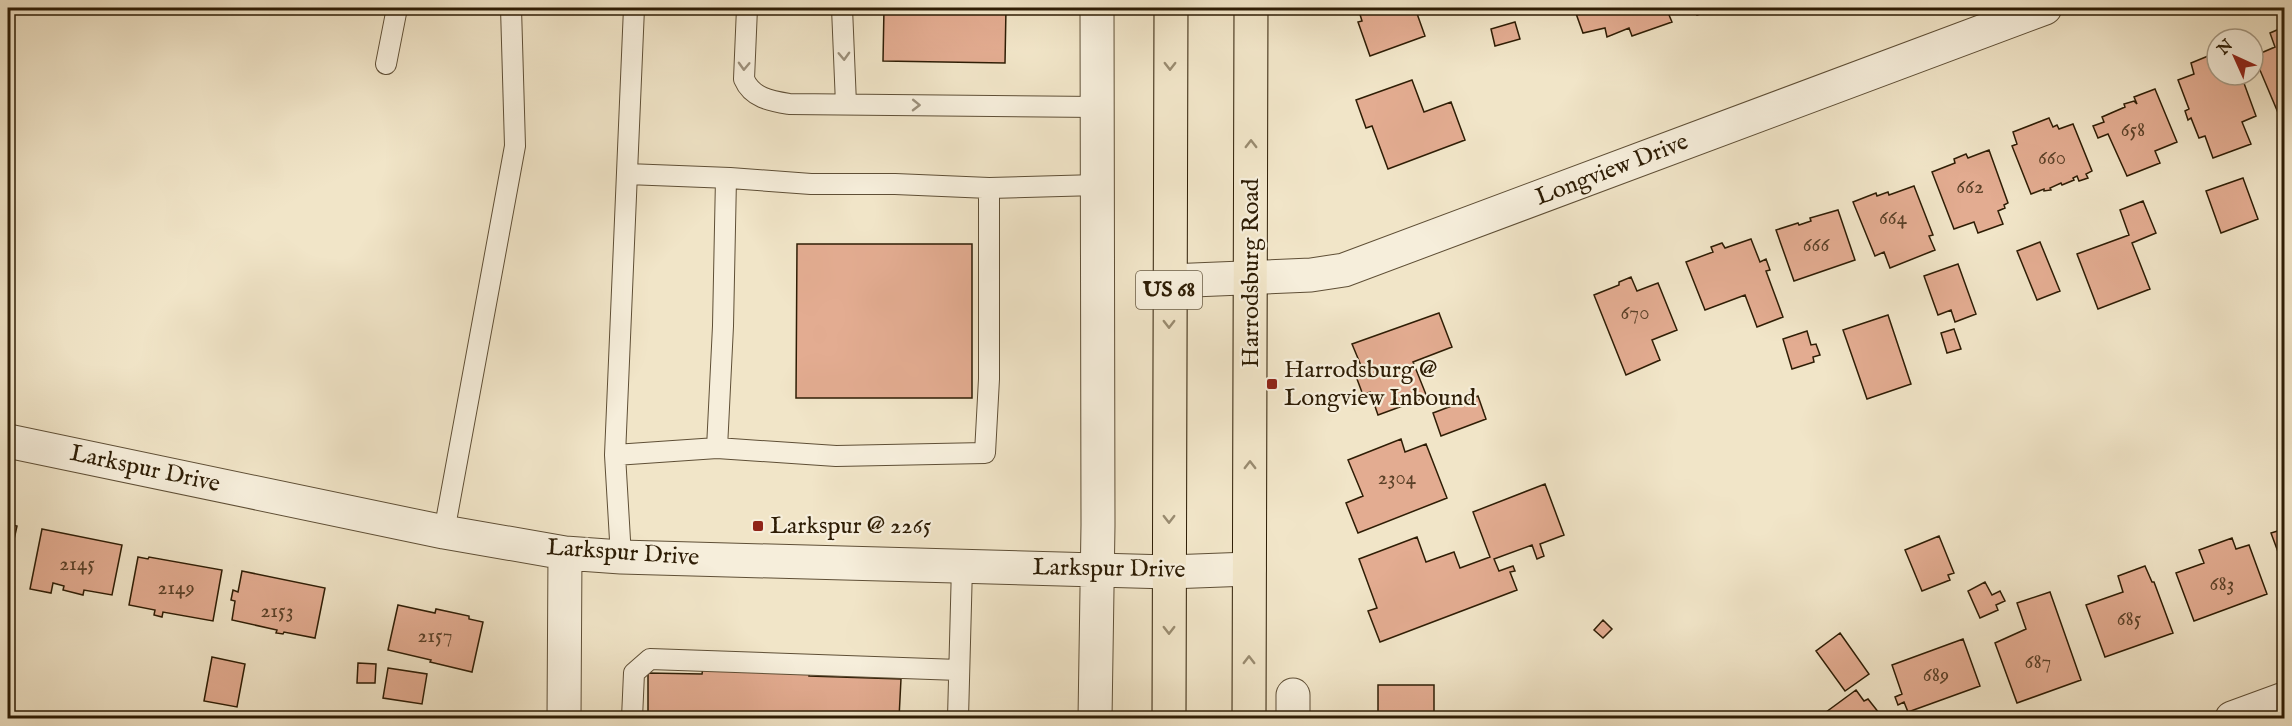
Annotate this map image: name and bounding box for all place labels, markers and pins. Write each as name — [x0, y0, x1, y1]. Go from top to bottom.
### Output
place label: Harrodsburg @ Longview Inbound — [1284, 355, 1476, 414]
marker: Harrodsburg @ Longview Inbound — [1265, 377, 1279, 391]
place label: Larkspur @ 2265 — [770, 511, 932, 542]
marker: Larkspur @ 2265 — [751, 519, 765, 533]

